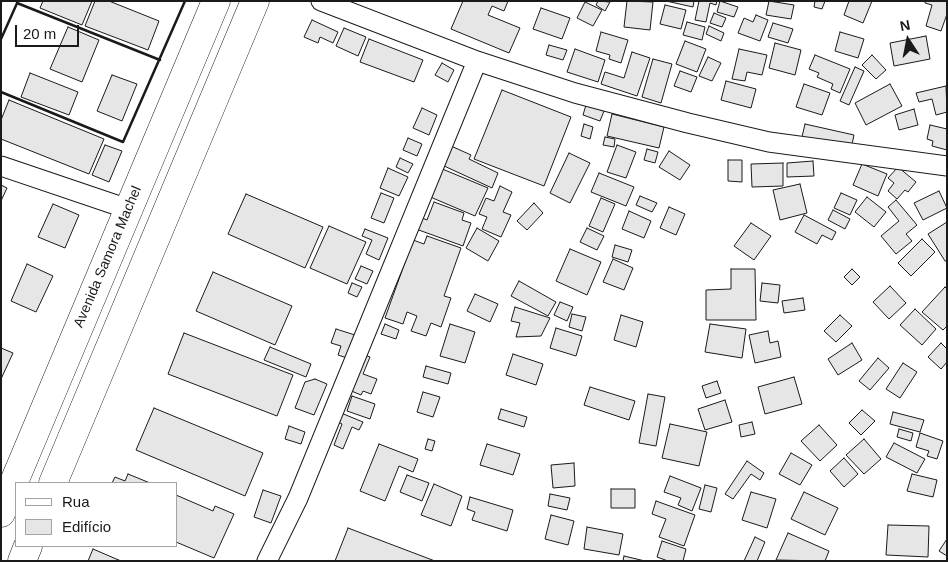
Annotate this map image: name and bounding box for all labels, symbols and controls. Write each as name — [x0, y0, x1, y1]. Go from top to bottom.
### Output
scale bar — [18, 15, 81, 47]
north arrow — [883, 15, 933, 65]
text: N — [899, 16, 912, 34]
text: 20 m — [23, 25, 56, 42]
street label: Avenida Samora Machel — [71, 184, 145, 330]
legend — [15, 482, 178, 547]
text: Rua — [62, 493, 90, 510]
text: Edifício — [62, 518, 111, 535]

